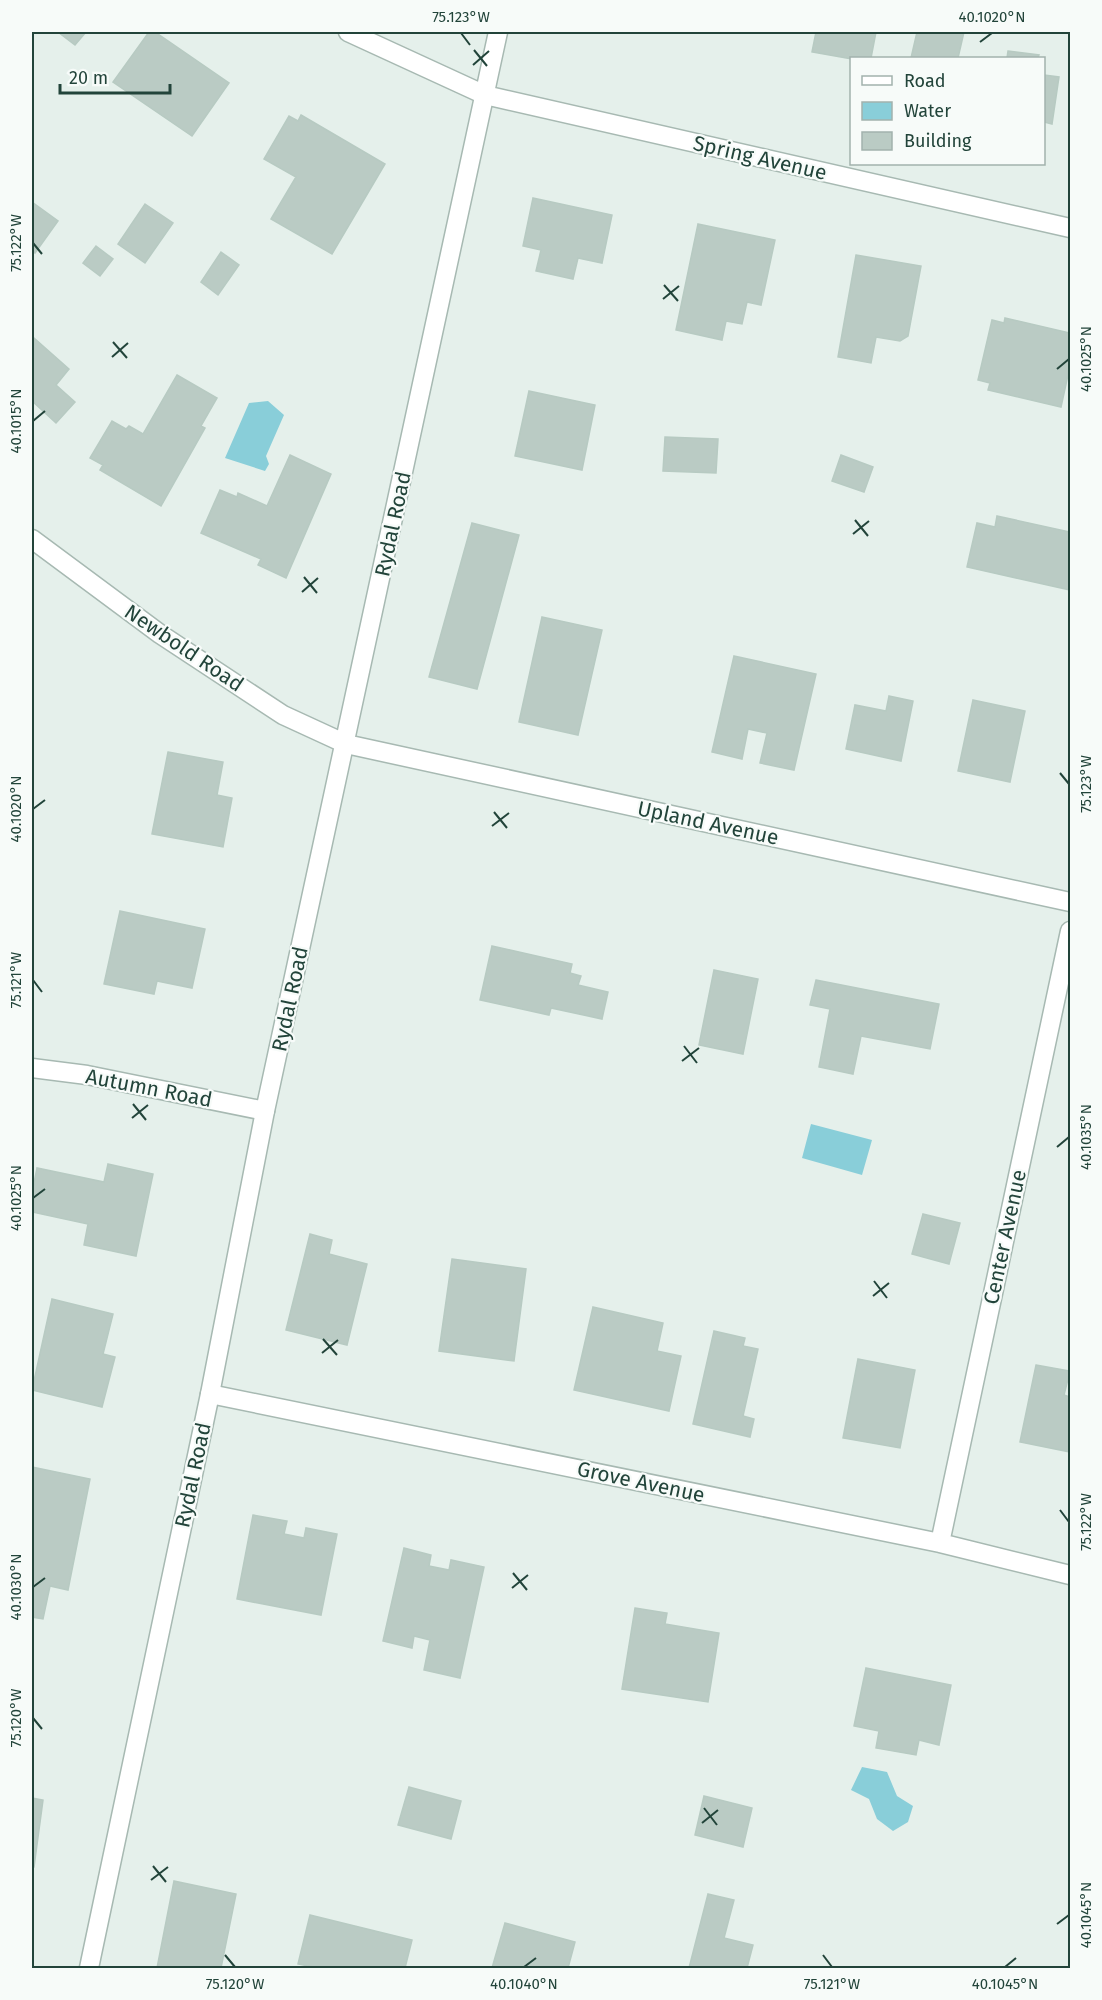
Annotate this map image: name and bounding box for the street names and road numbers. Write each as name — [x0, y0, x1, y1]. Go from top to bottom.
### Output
street label: Spring Avenue — [691, 130, 829, 186]
street label: Rydal Road — [369, 469, 417, 579]
street label: Newbold Road — [119, 599, 249, 697]
street label: Upland Avenue — [635, 795, 781, 851]
street label: Rydal Road — [266, 944, 314, 1054]
street label: Autumn Road — [84, 1063, 214, 1113]
street label: Center Avenue — [978, 1167, 1032, 1307]
street label: Rydal Road — [169, 1420, 217, 1530]
street label: Grove Avenue — [575, 1456, 707, 1508]

